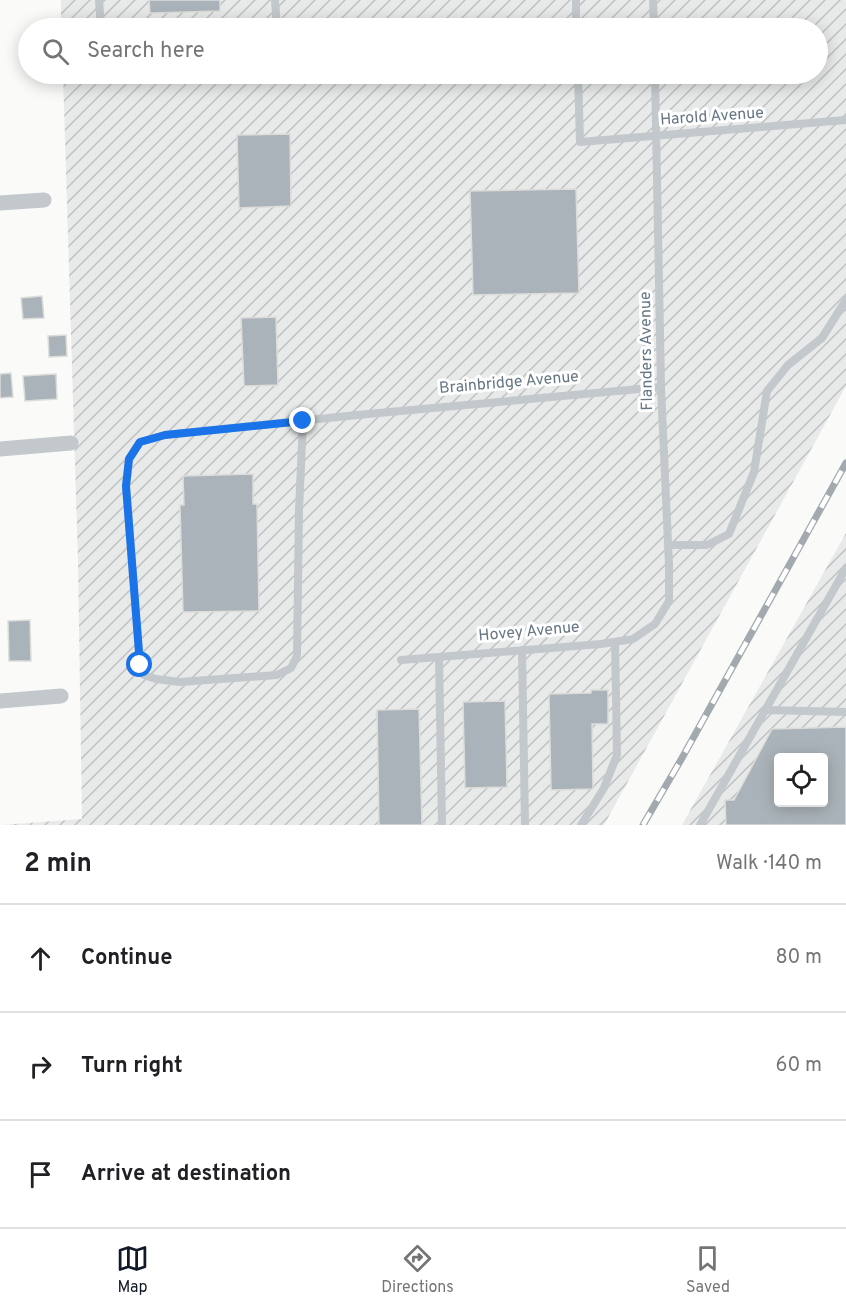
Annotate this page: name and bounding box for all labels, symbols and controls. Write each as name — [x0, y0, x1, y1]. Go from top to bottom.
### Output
search box — [18, 18, 828, 84]
icon: search — [39, 35, 72, 68]
text: Search here — [87, 38, 205, 65]
street label: Harold Avenue — [659, 103, 765, 131]
street label: Flanders Avenue — [636, 291, 658, 411]
street label: Brainbridge Avenue — [438, 367, 580, 399]
route end — [289, 407, 315, 433]
street label: Hovey Avenue — [478, 618, 580, 646]
route start — [126, 651, 152, 677]
map controls — [774, 753, 828, 807]
button: locate — [774, 753, 828, 807]
text: 2 min — [24, 848, 92, 881]
text: Walk · 140 m — [716, 851, 822, 877]
icon: ahead — [24, 942, 57, 975]
text: Continue — [81, 945, 172, 972]
text: 80 m — [776, 945, 822, 971]
icon: right — [24, 1050, 57, 1083]
text: Turn right — [81, 1053, 183, 1080]
text: 60 m — [776, 1053, 822, 1079]
icon: arrive — [24, 1158, 57, 1191]
text: Arrive at destination — [81, 1161, 291, 1188]
tab: Map — [116, 1242, 149, 1298]
tab: Directions — [381, 1242, 454, 1298]
tab: Saved — [686, 1242, 730, 1298]

